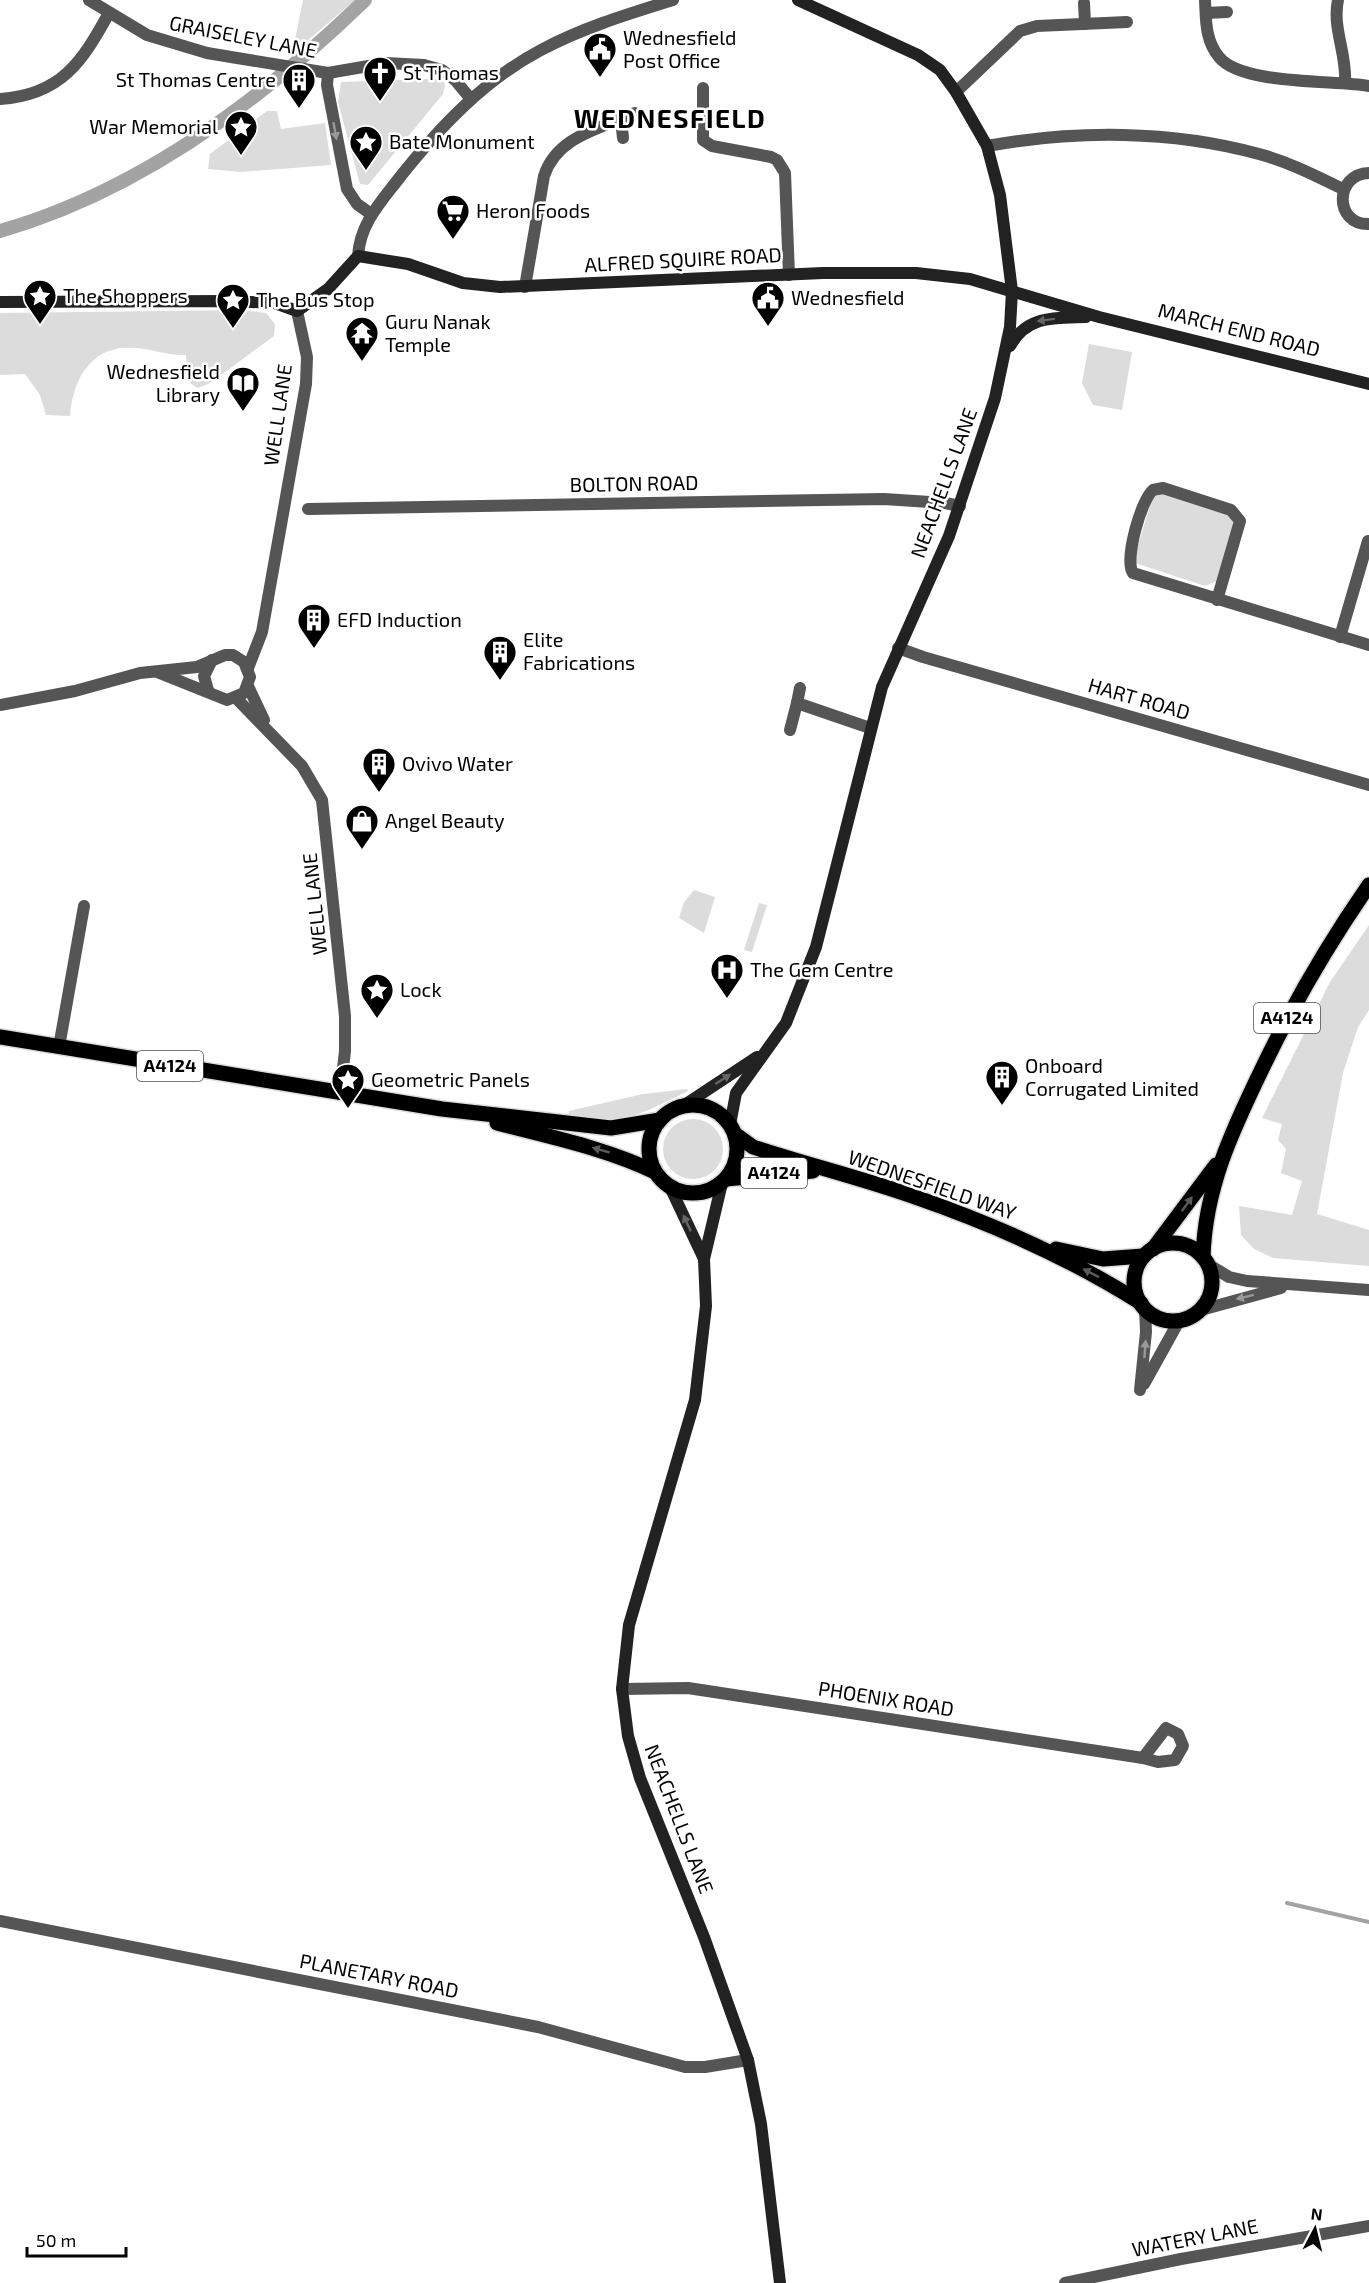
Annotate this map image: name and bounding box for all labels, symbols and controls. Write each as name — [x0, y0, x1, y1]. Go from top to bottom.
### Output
street label: GRAISELEY LANE — [167, 10, 319, 62]
place label: Wednesfield Post Office — [623, 25, 737, 72]
public building icon: Wednesfield Post Office — [582, 31, 618, 78]
church icon: St Thomas — [362, 55, 398, 102]
place label: St Thomas — [403, 60, 499, 84]
building icon: St Thomas Centre — [281, 62, 317, 109]
place label: St Thomas Centre — [116, 67, 276, 91]
district label: WEDNESFIELD — [574, 102, 766, 133]
place icon: War Memorial — [223, 109, 259, 156]
place label: War Memorial — [89, 114, 218, 138]
one-way arrow — [331, 122, 340, 141]
place icon: Bate Monument — [348, 124, 384, 171]
place label: Bate Monument — [389, 129, 535, 153]
supermarket icon: Heron Foods — [435, 193, 471, 240]
place label: Heron Foods — [476, 198, 590, 222]
street label: ALFRED SQUIRE ROAD — [584, 242, 782, 276]
place icon: The Shoppers — [22, 278, 58, 325]
public building icon: Wednesfield — [750, 280, 786, 327]
place icon: The Bus Stop — [215, 282, 251, 329]
place label: The Shoppers — [63, 283, 188, 307]
place label: Wednesfield — [791, 285, 905, 309]
place label: The Bus Stop — [256, 287, 375, 311]
street label: MARCH END ROAD — [1156, 297, 1323, 361]
place label: Guru Nanak Temple — [385, 309, 491, 356]
temple icon: Guru Nanak Temple — [344, 315, 380, 362]
one-way arrow — [1037, 315, 1056, 324]
place label: Wednesfield Library — [106, 359, 220, 406]
street label: WELL LANE — [258, 362, 296, 467]
library icon: Wednesfield Library — [225, 365, 261, 412]
street label: NEACHELLS LANE — [905, 404, 981, 561]
street label: BOLTON ROAD — [569, 470, 698, 496]
building icon: EFD Induction — [296, 602, 332, 649]
place label: EFD Induction — [337, 607, 462, 631]
place label: Elite Fabrications — [523, 627, 635, 674]
building icon: Elite Fabrications — [482, 634, 518, 681]
street label: HART ROAD — [1086, 672, 1193, 724]
building icon: Ovivo Water — [361, 746, 397, 793]
place label: Ovivo Water — [402, 751, 513, 775]
shop icon: Angel Beauty — [344, 803, 380, 850]
place label: Angel Beauty — [385, 808, 505, 832]
street label: WELL LANE — [297, 852, 331, 956]
hospital icon: The Gem Centre — [709, 952, 745, 999]
place label: The Gem Centre — [750, 957, 894, 981]
place icon: Lock — [359, 972, 395, 1019]
place label: Lock — [400, 977, 442, 1001]
road number: A4124 — [1254, 1003, 1320, 1033]
road number: A4124 — [137, 1051, 203, 1081]
place label: Onboard Corrugated Limited — [1025, 1053, 1199, 1100]
building icon: Onboard Corrugated Limited — [984, 1059, 1020, 1106]
place icon: Geometric Panels — [330, 1062, 366, 1109]
place label: Geometric Panels — [371, 1067, 530, 1091]
one-way arrow — [715, 1074, 731, 1085]
street label: WEDNESFIELD WAY — [845, 1144, 1020, 1224]
one-way arrow — [592, 1145, 610, 1154]
road number: A4124 — [741, 1158, 807, 1188]
one-way arrow — [1181, 1197, 1193, 1213]
one-way arrow — [683, 1215, 692, 1232]
one-way arrow — [1082, 1269, 1099, 1278]
one-way arrow — [1236, 1292, 1255, 1302]
one-way arrow — [1140, 1339, 1150, 1358]
street label: PHOENIX ROAD — [817, 1675, 956, 1721]
street label: NEACHELLS LANE — [640, 1741, 719, 1897]
street label: PLANETARY ROAD — [298, 1948, 461, 2002]
north arrow — [1285, 2199, 1345, 2259]
text: N — [1310, 2203, 1324, 2224]
street label: WATERY LANE — [1130, 2213, 1260, 2261]
scale bar — [27, 2220, 126, 2258]
text: 50 m — [36, 2229, 76, 2251]

